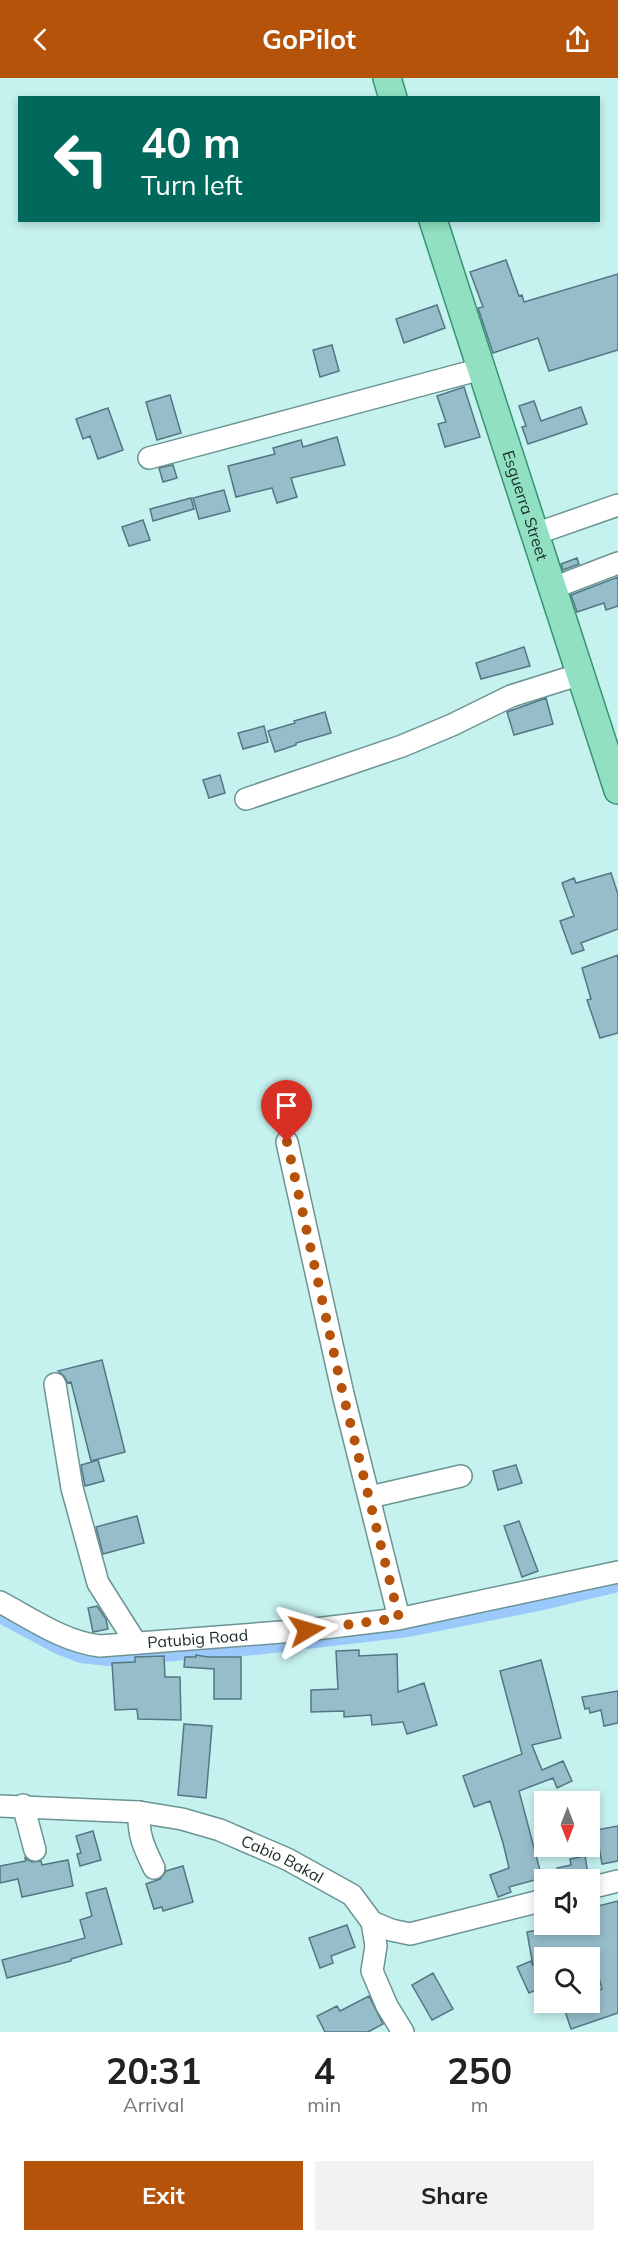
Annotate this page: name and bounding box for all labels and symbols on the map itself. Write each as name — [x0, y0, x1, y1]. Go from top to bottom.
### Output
street label: Esguerra Street — [498, 448, 553, 563]
pin — [261, 1080, 312, 1142]
position arrow — [275, 1598, 339, 1662]
street label: Patubig Road — [147, 1625, 249, 1652]
north arrow — [534, 1791, 600, 1857]
street label: Cabio Bakal — [238, 1830, 327, 1887]

